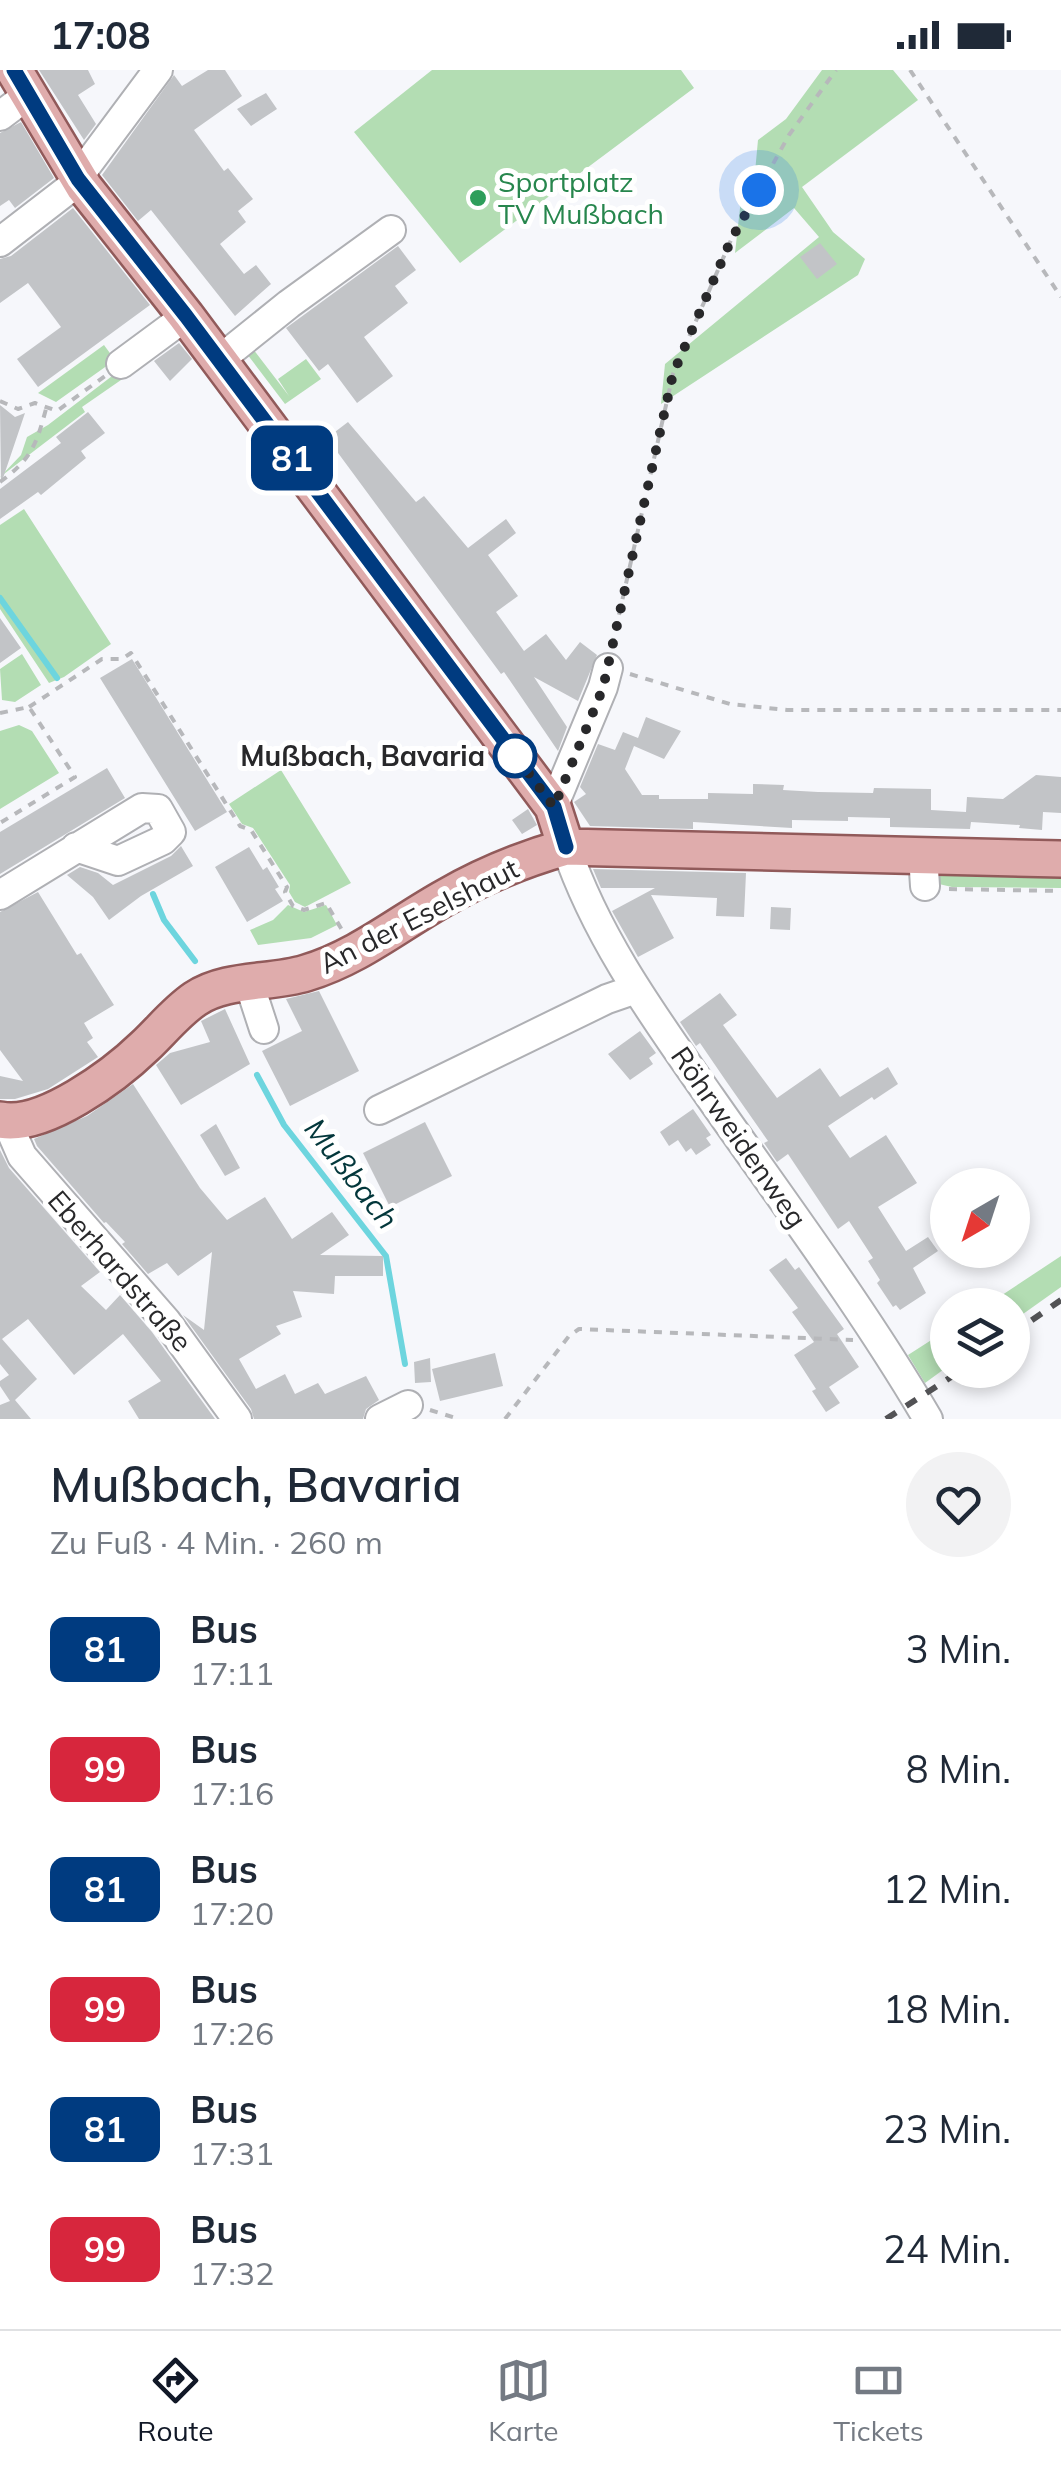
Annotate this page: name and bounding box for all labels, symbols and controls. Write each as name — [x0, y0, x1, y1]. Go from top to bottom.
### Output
text: 17:08 — [50, 11, 151, 59]
place label: Sportplatz TV Mußbach — [498, 164, 664, 231]
your location — [734, 165, 784, 215]
marker: Sportplatz TV Mußbach — [467, 187, 489, 209]
line badge: 81 — [247, 426, 337, 490]
text: 81 — [271, 436, 313, 480]
marker: Mußbach, Bavaria — [494, 735, 536, 777]
place label: Mußbach, Bavaria — [240, 738, 485, 773]
street label: An der Eselshaut — [313, 850, 524, 981]
street label: Röhrweidenweg — [664, 1039, 815, 1234]
water label: Mußbach — [297, 1110, 407, 1236]
north arrow — [930, 1168, 1030, 1268]
map controls — [930, 1168, 1030, 1388]
street label: Eberhardstraße — [41, 1183, 200, 1358]
button: layers — [930, 1288, 1030, 1388]
button: heart — [906, 1452, 1011, 1557]
text: Mußbach, Bavaria — [50, 1454, 462, 1514]
text: Zu Fuß · 4 Min. · 260 m — [50, 1522, 383, 1562]
text: Bus — [190, 1605, 258, 1653]
text: 3 Min. — [906, 1625, 1011, 1673]
text: 81 — [84, 1627, 126, 1671]
text: 17:11 — [190, 1653, 274, 1693]
text: Bus — [190, 1725, 258, 1773]
text: 8 Min. — [906, 1745, 1011, 1793]
text: 99 — [84, 1747, 126, 1791]
text: 17:16 — [190, 1773, 274, 1813]
text: Bus — [190, 1845, 258, 1893]
text: 12 Min. — [883, 1865, 1011, 1913]
text: 81 — [84, 1867, 126, 1911]
text: 17:20 — [190, 1893, 274, 1933]
text: Bus — [190, 1965, 258, 2013]
text: 18 Min. — [883, 1985, 1011, 2033]
text: 99 — [84, 1987, 126, 2031]
text: 17:26 — [190, 2013, 274, 2053]
text: Bus — [190, 2085, 258, 2133]
text: 23 Min. — [883, 2105, 1011, 2153]
text: 81 — [84, 2107, 126, 2151]
text: 17:31 — [190, 2133, 274, 2173]
text: Bus — [190, 2205, 258, 2253]
text: 24 Min. — [883, 2225, 1011, 2273]
text: 99 — [84, 2227, 126, 2271]
text: 17:32 — [190, 2253, 274, 2293]
tab: Route — [137, 2353, 213, 2448]
tab: Karte — [488, 2353, 559, 2448]
tab: Tickets — [833, 2353, 924, 2448]

